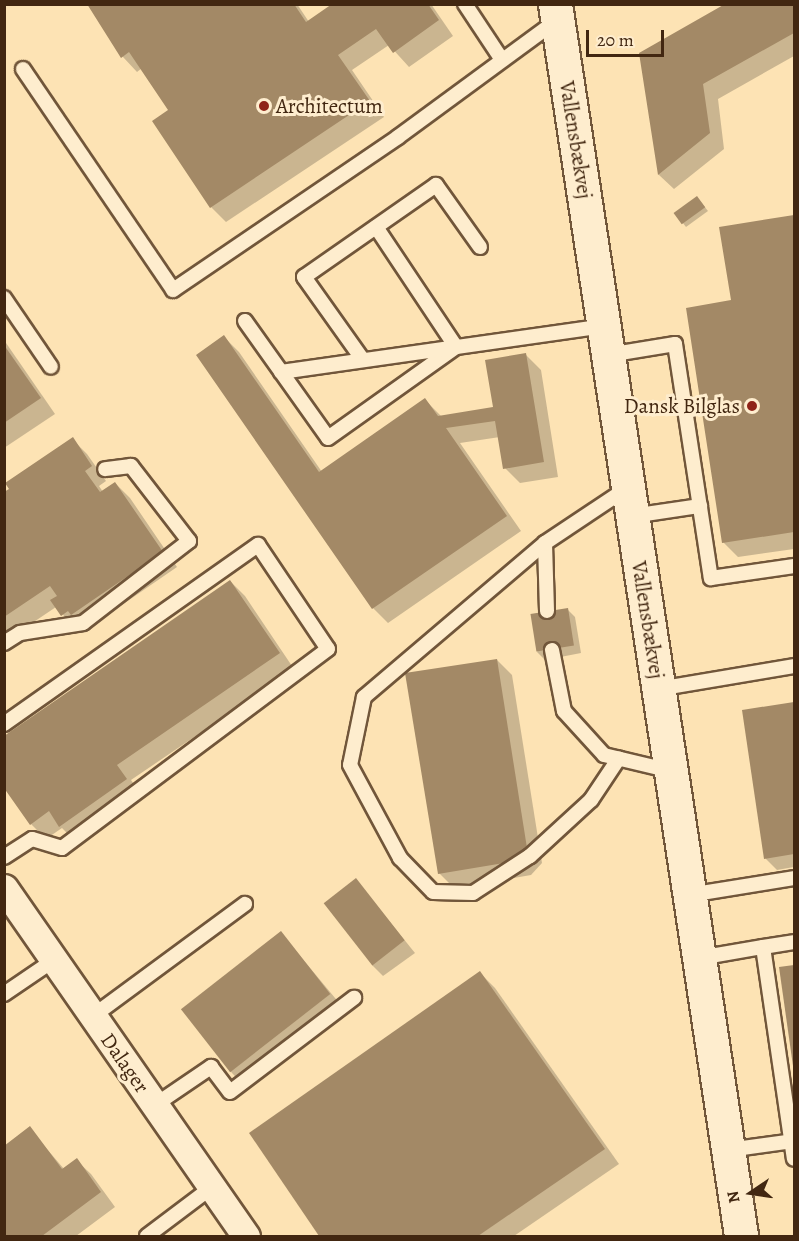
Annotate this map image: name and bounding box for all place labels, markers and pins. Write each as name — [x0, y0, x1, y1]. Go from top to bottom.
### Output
place label: Architectum — [276, 93, 383, 119]
marker: Architectum — [257, 99, 271, 113]
place label: Dansk Bilglas — [624, 393, 740, 419]
marker: Dansk Bilglas — [745, 399, 759, 413]

